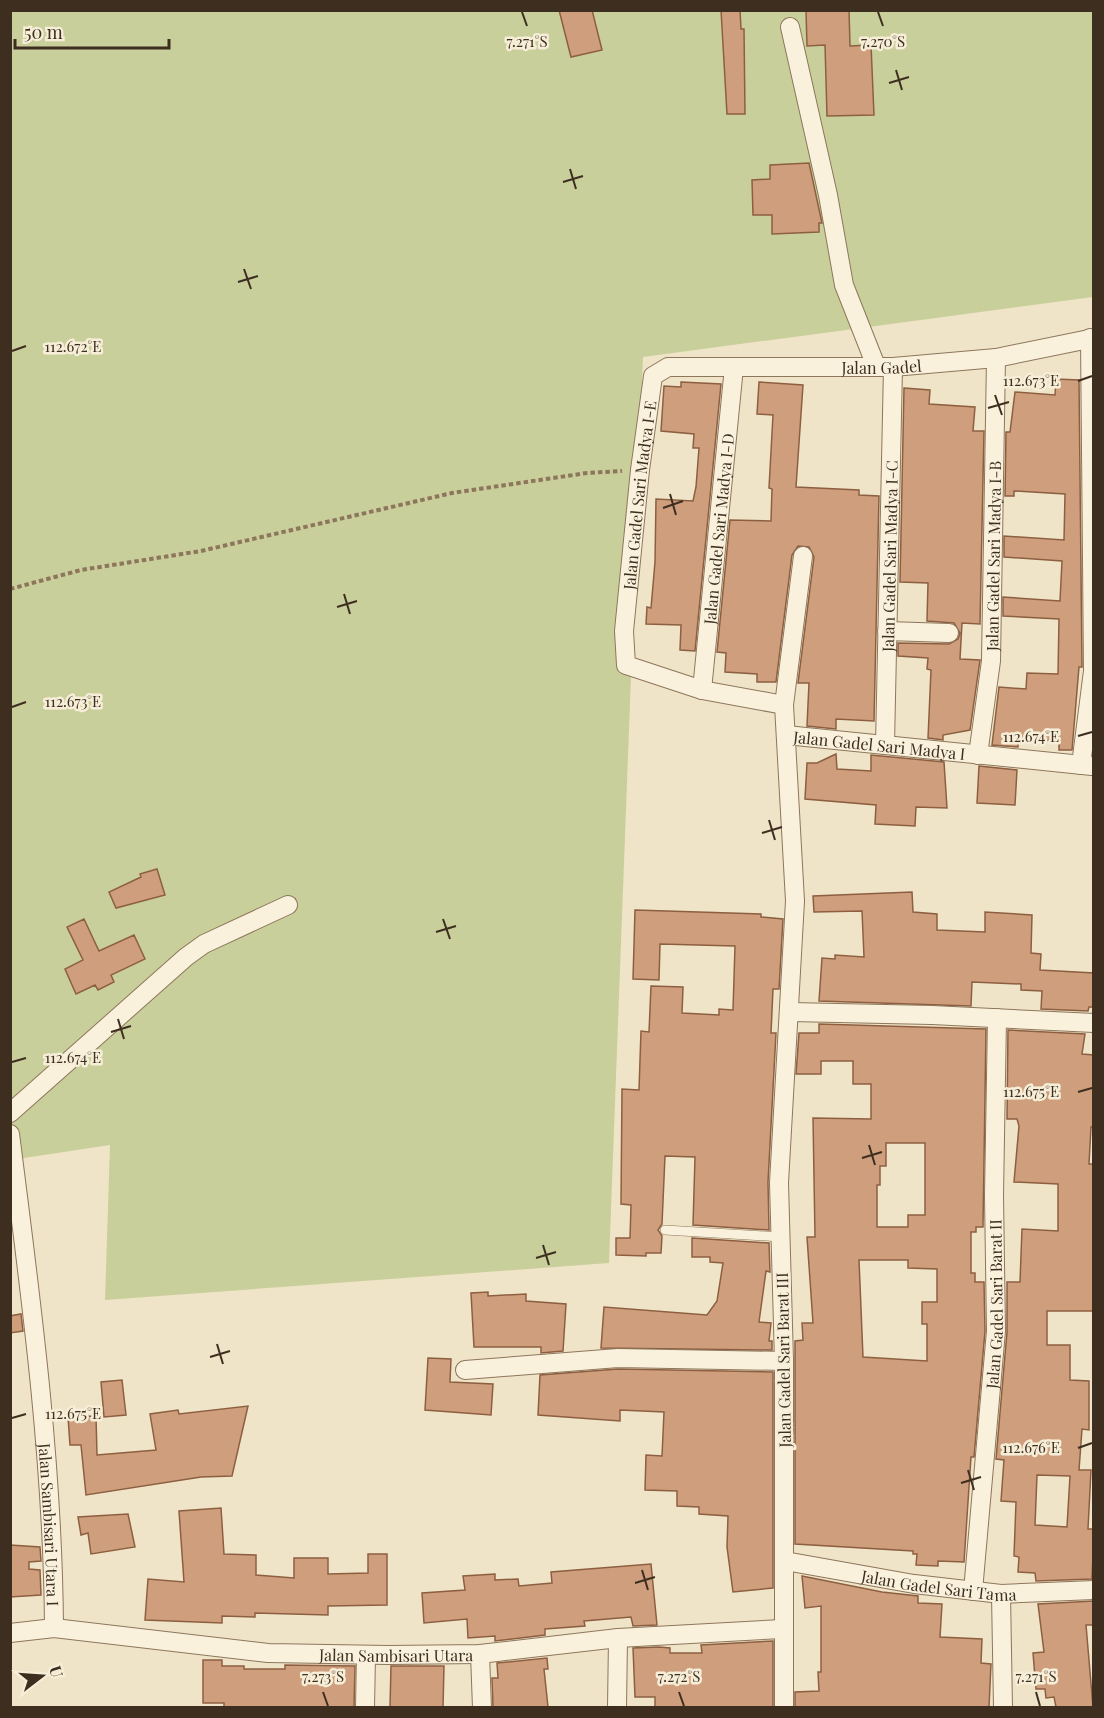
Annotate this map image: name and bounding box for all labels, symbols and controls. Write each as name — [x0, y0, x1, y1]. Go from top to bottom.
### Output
scale bar — [15, 12, 170, 50]
text: 50 m — [24, 20, 63, 44]
text: 7.271°S — [506, 31, 548, 51]
text: 7.270°S — [861, 31, 905, 51]
text: 112.672°E — [45, 336, 101, 356]
street label: Jalan Gadel — [841, 354, 923, 378]
text: 112.673°E — [1003, 370, 1059, 390]
street label: Jalan Gadel Sari Madya I-E — [618, 399, 660, 592]
street label: Jalan Gadel Sari Madya I-D — [698, 432, 738, 626]
street label: Jalan Gadel Sari Madya I-C — [876, 460, 902, 653]
street label: Jalan Gadel Sari Madya I-B — [981, 460, 1005, 652]
text: 112.673°E — [45, 691, 101, 711]
street label: Jalan Gadel Sari Madya I — [792, 725, 967, 764]
text: 112.674°E — [1003, 726, 1059, 746]
text: 112.674°E — [45, 1047, 101, 1067]
text: 112.675°E — [1003, 1081, 1059, 1101]
street label: Jalan Gadel Sari Barat II — [980, 1219, 1006, 1391]
street label: Jalan Gadel Sari Barat III — [771, 1272, 795, 1449]
text: 112.675°E — [45, 1403, 101, 1423]
text: 112.676°E — [1002, 1437, 1060, 1457]
street label: Jalan Sambisari Utara I — [35, 1441, 64, 1607]
street label: Jalan Gadel Sari Tama — [859, 1564, 1017, 1605]
street label: Jalan Sambisari Utara — [318, 1643, 473, 1666]
north arrow — [12, 1646, 72, 1706]
text: U — [45, 1663, 68, 1680]
text: 7.273°S — [302, 1666, 344, 1686]
text: 7.272°S — [658, 1666, 700, 1686]
text: 7.271°S — [1015, 1666, 1057, 1686]

